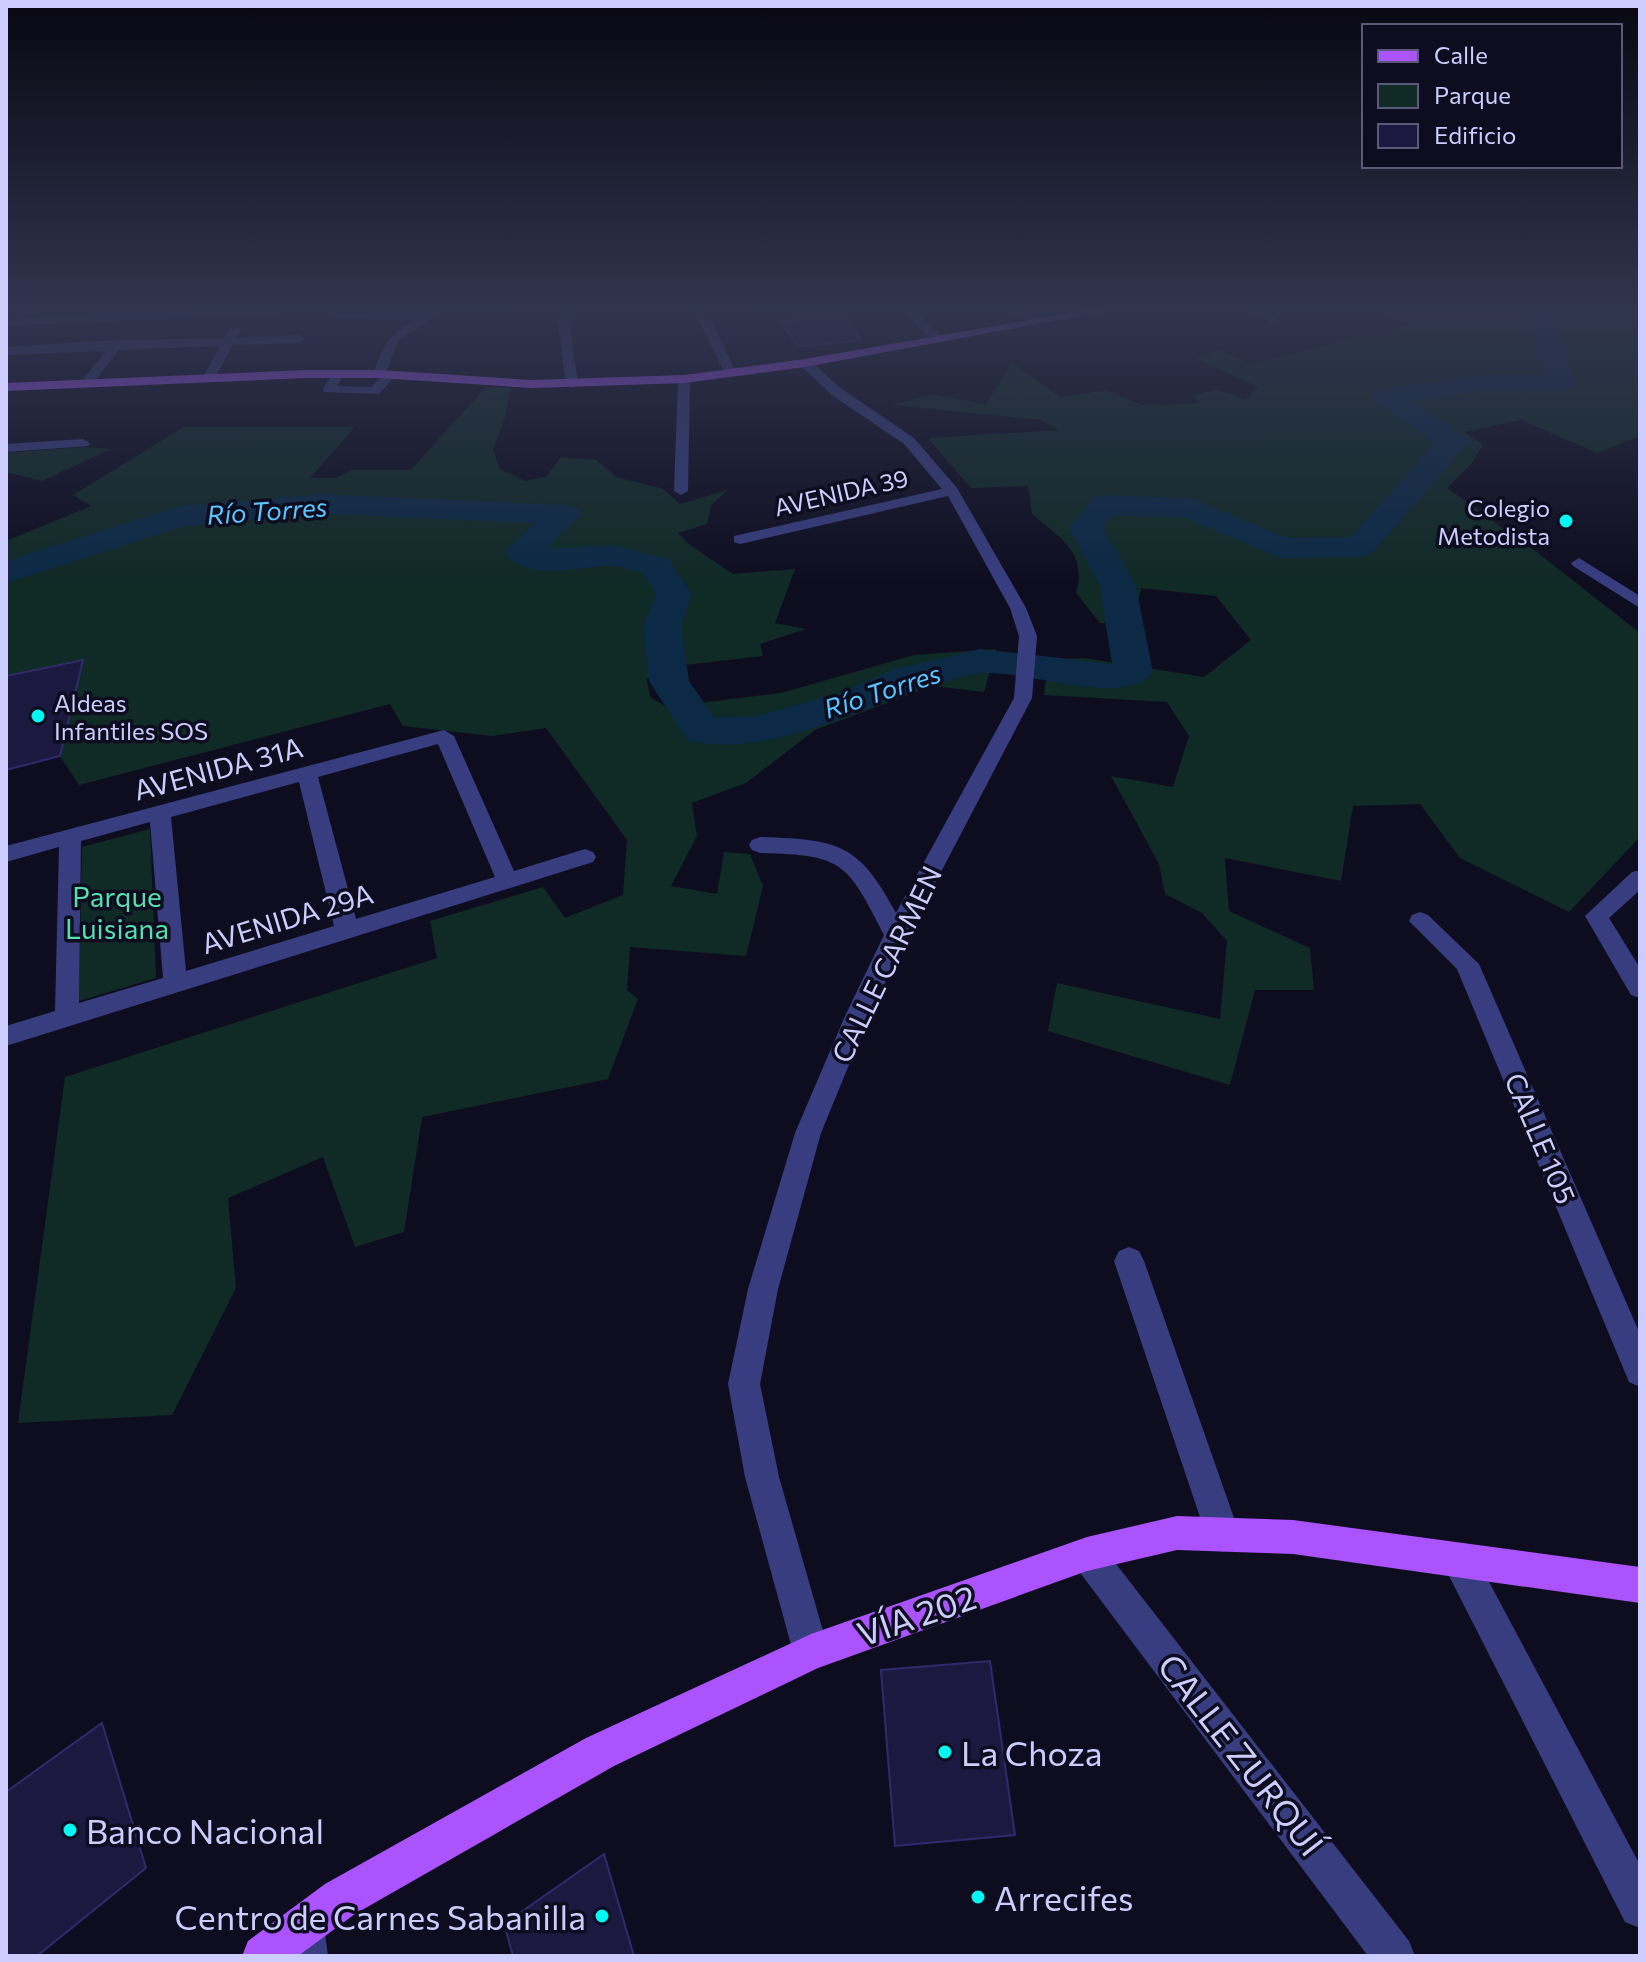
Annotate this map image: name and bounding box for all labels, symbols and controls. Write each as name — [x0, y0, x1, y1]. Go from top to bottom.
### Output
legend — [1362, 24, 1622, 168]
text: Calle — [1434, 40, 1488, 69]
text: Parque — [1434, 80, 1511, 109]
text: Edificio — [1434, 120, 1516, 149]
street label: AVENIDA 39 — [771, 462, 911, 522]
water label: Río Torres — [206, 490, 328, 530]
place label: Colegio Metodista — [1437, 493, 1550, 550]
marker: Colegio Metodista — [1557, 512, 1575, 530]
water label: Río Torres — [820, 657, 944, 723]
place label: Aldeas Infantiles SOS — [54, 688, 208, 745]
marker: Aldeas Infantiles SOS — [29, 707, 47, 725]
street label: AVENIDA 31A — [130, 729, 306, 807]
street label: CALLE CARMEN — [824, 860, 948, 1068]
street label: AVENIDA 29A — [197, 876, 377, 960]
park label: Parque Luisiana — [65, 879, 169, 945]
street label: CALLE 105 — [1498, 1067, 1584, 1209]
street label: VÍA 202 — [851, 1574, 981, 1654]
street label: CALLE ZURQUÍ — [1150, 1645, 1334, 1864]
place label: La Choza — [961, 1731, 1102, 1773]
marker: La Choza — [936, 1743, 954, 1761]
place label: Banco Nacional — [86, 1809, 324, 1851]
marker: Banco Nacional — [61, 1821, 79, 1839]
place label: Arrecifes — [994, 1876, 1134, 1918]
marker: Arrecifes — [969, 1888, 987, 1906]
place label: Centro de Carnes Sabanilla — [175, 1895, 586, 1937]
marker: Centro de Carnes Sabanilla — [593, 1907, 611, 1925]

